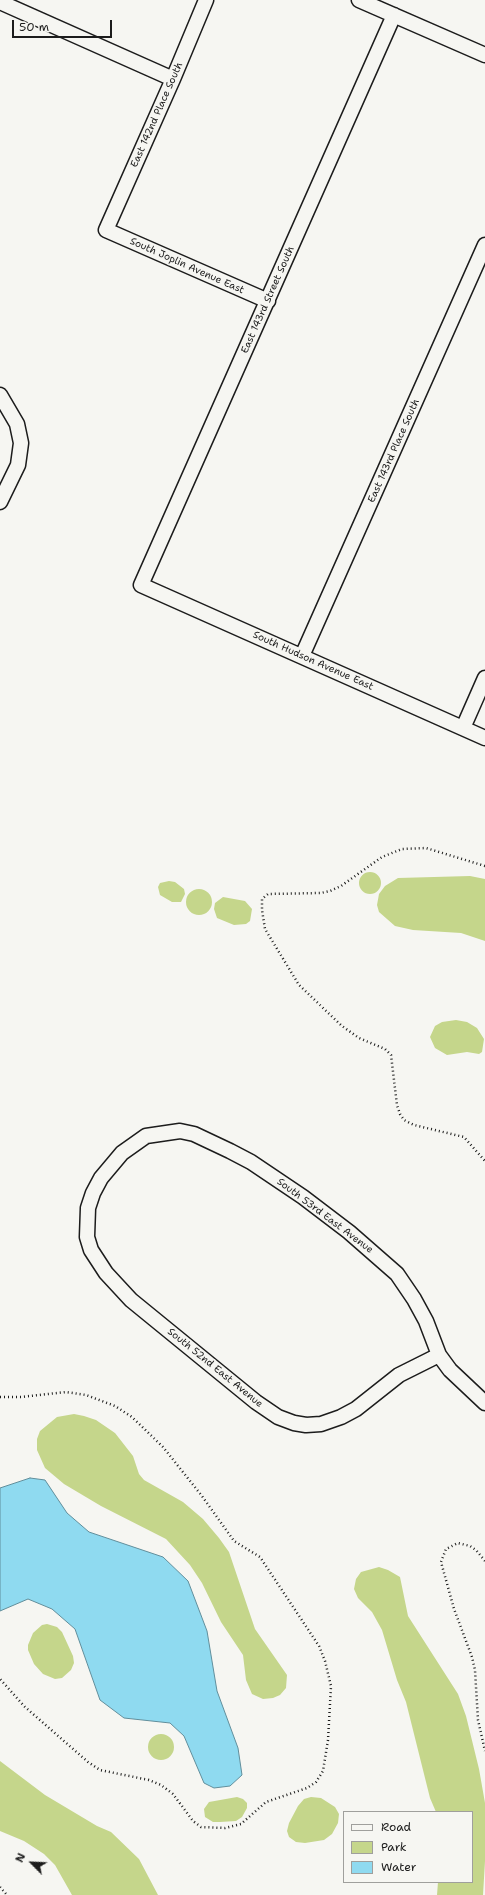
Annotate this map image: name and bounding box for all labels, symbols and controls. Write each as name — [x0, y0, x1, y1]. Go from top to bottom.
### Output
scale bar — [14, 12, 114, 38]
text: 50 m — [19, 19, 49, 35]
street label: East 142nd Place South — [128, 61, 186, 169]
street label: South Joplin Avenue East — [128, 235, 246, 297]
street label: East 143rd Street South — [239, 245, 297, 355]
street label: East 143rd Place South — [366, 397, 422, 505]
street label: South Hudson Avenue East — [251, 629, 375, 693]
street label: South 53rd East Avenue — [274, 1176, 376, 1256]
street label: South 52nd East Avenue — [165, 1326, 265, 1410]
legend — [343, 1811, 473, 1883]
text: Road — [381, 1819, 411, 1835]
text: Park — [381, 1839, 407, 1855]
north arrow — [12, 1843, 52, 1883]
text: N — [12, 1851, 29, 1865]
text: Water — [381, 1859, 416, 1875]

